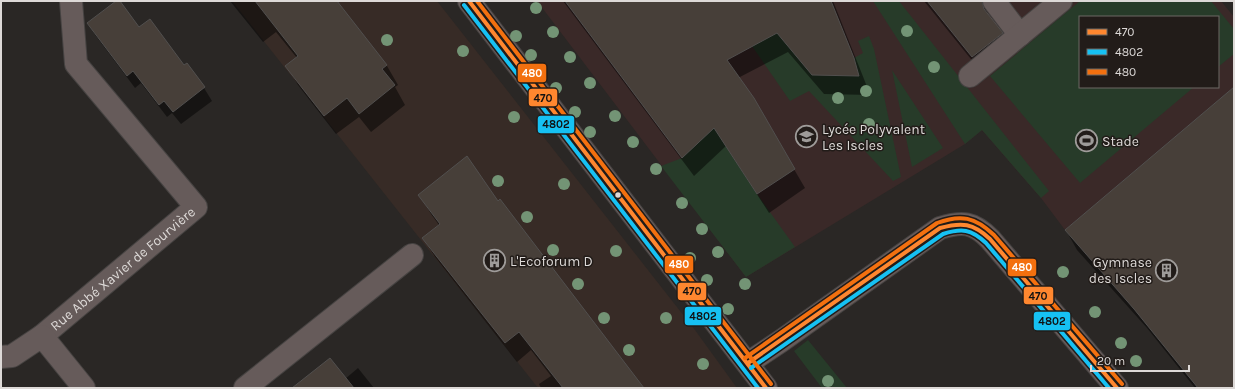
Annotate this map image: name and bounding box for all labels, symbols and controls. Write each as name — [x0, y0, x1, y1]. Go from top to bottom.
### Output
legend — [1079, 16, 1219, 88]
text: 470 — [1115, 25, 1134, 39]
text: 4802 — [1115, 45, 1143, 59]
line badge: 480 — [517, 63, 547, 83]
text: 480 — [1115, 65, 1136, 79]
text: 480 — [522, 67, 542, 80]
line badge: 470 — [528, 88, 558, 107]
text: 470 — [534, 92, 553, 105]
line badge: 4802 — [537, 115, 575, 134]
text: 4802 — [542, 118, 570, 131]
place label: Lycée Polyvalent Les Iscles — [822, 121, 925, 154]
school or university icon: Lycée Polyvalent Les Iscles — [793, 124, 819, 150]
sports icon: Stade — [1074, 128, 1100, 154]
place label: Stade — [1102, 133, 1139, 150]
unlabelled marker — [613, 190, 623, 200]
street label: Rue Abbé Xavier de Fourvière — [47, 203, 198, 334]
building icon: L'Ecoforum D — [481, 248, 507, 274]
place label: L'Ecoforum D — [510, 253, 593, 270]
place label: Gymnase des Iscles — [1089, 254, 1152, 287]
line badge: 480 — [664, 255, 694, 274]
building icon: Gymnase des Iscles — [1154, 257, 1180, 283]
text: 480 — [669, 258, 689, 271]
line badge: 480 — [1007, 258, 1037, 277]
text: 480 — [1012, 261, 1032, 274]
line badge: 470 — [677, 282, 707, 301]
text: 470 — [683, 285, 702, 298]
line badge: 470 — [1023, 286, 1054, 305]
text: 470 — [1029, 290, 1048, 303]
line badge: 4802 — [684, 306, 722, 326]
text: 4802 — [689, 310, 717, 323]
line badge: 4802 — [1033, 311, 1071, 331]
text: 4802 — [1038, 315, 1066, 328]
scale bar — [1091, 347, 1189, 373]
text: 20 m — [1097, 354, 1125, 368]

